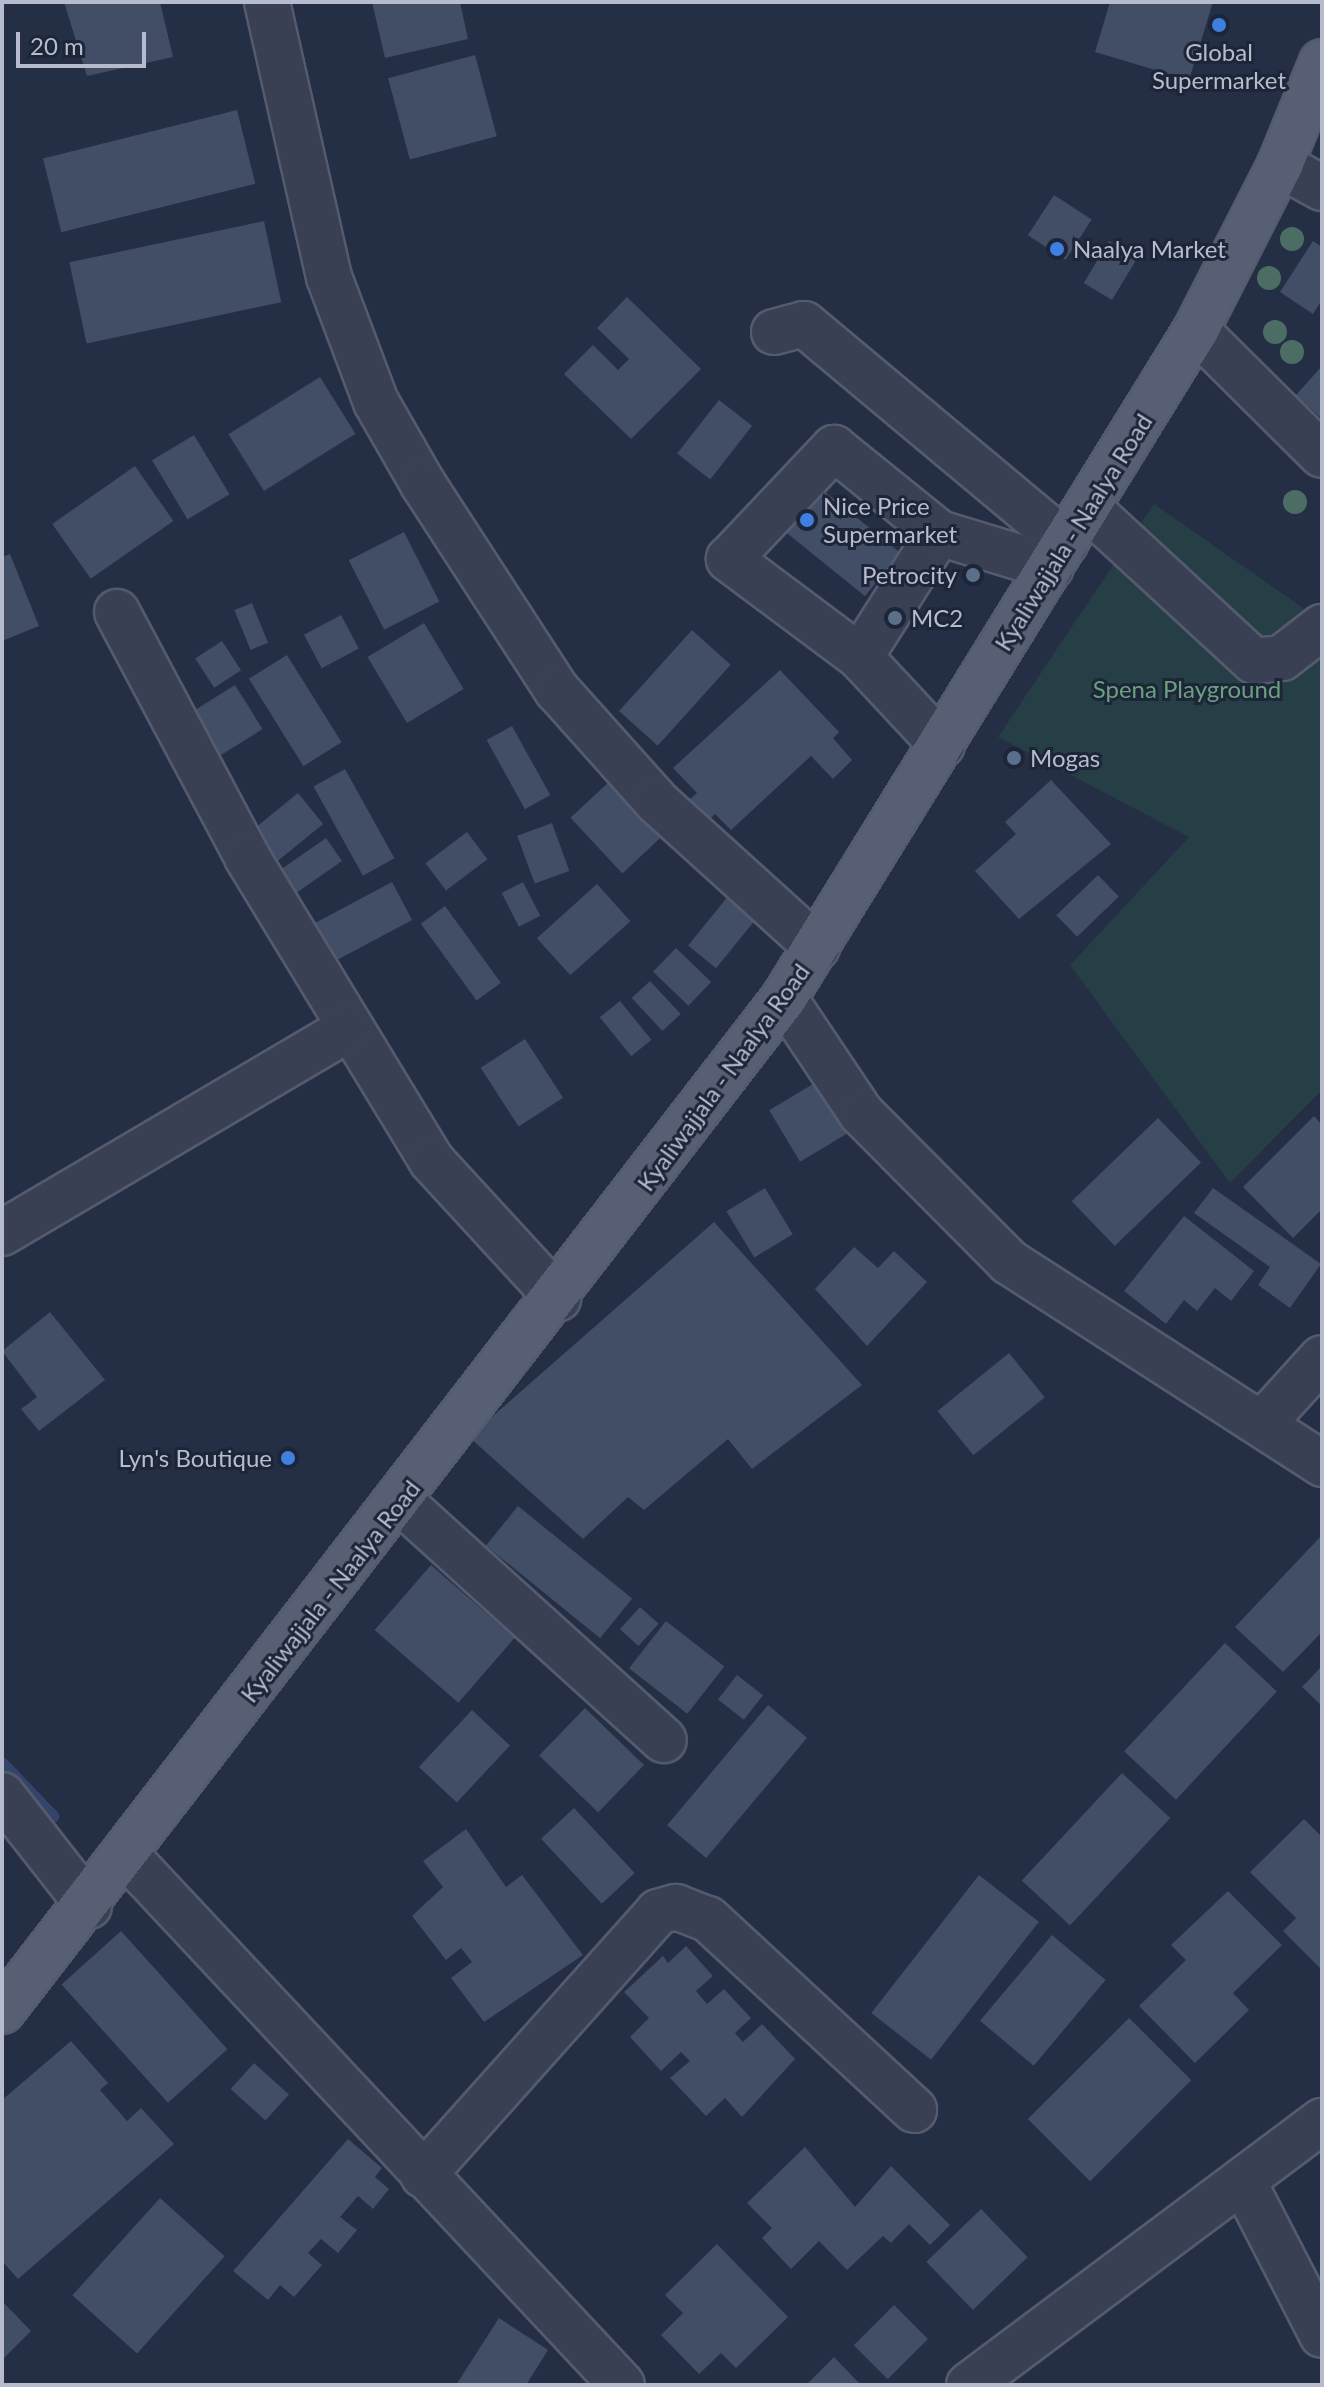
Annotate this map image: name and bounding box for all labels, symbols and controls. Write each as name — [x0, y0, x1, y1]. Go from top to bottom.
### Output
scale bar — [20, 16, 150, 66]
marker: Global Supermarket — [1210, 16, 1228, 34]
text: 20 m — [30, 31, 84, 60]
place label: Global Supermarket — [1152, 38, 1286, 94]
place label: Naalya Market — [1073, 235, 1226, 263]
marker: Naalya Market — [1048, 240, 1066, 258]
street label: Kyaliwajjala - Naalya Road — [988, 408, 1158, 656]
place label: Nice Price Supermarket — [823, 492, 957, 548]
marker: Nice Price Supermarket — [798, 511, 816, 529]
place label: Petrocity — [862, 561, 957, 589]
marker: Petrocity — [964, 566, 982, 584]
place label: MC2 — [911, 604, 963, 632]
marker: MC2 — [886, 609, 904, 627]
park label: Spena Playground — [1093, 675, 1281, 703]
place label: Mogas — [1030, 744, 1100, 772]
marker: Mogas — [1005, 749, 1023, 767]
street label: Kyaliwajjala - Naalya Road — [631, 958, 815, 1196]
place label: Lyn's Boutique — [119, 1444, 272, 1472]
marker: Lyn's Boutique — [279, 1449, 297, 1467]
street label: Kyaliwajjala - Naalya Road — [234, 1474, 426, 1708]

